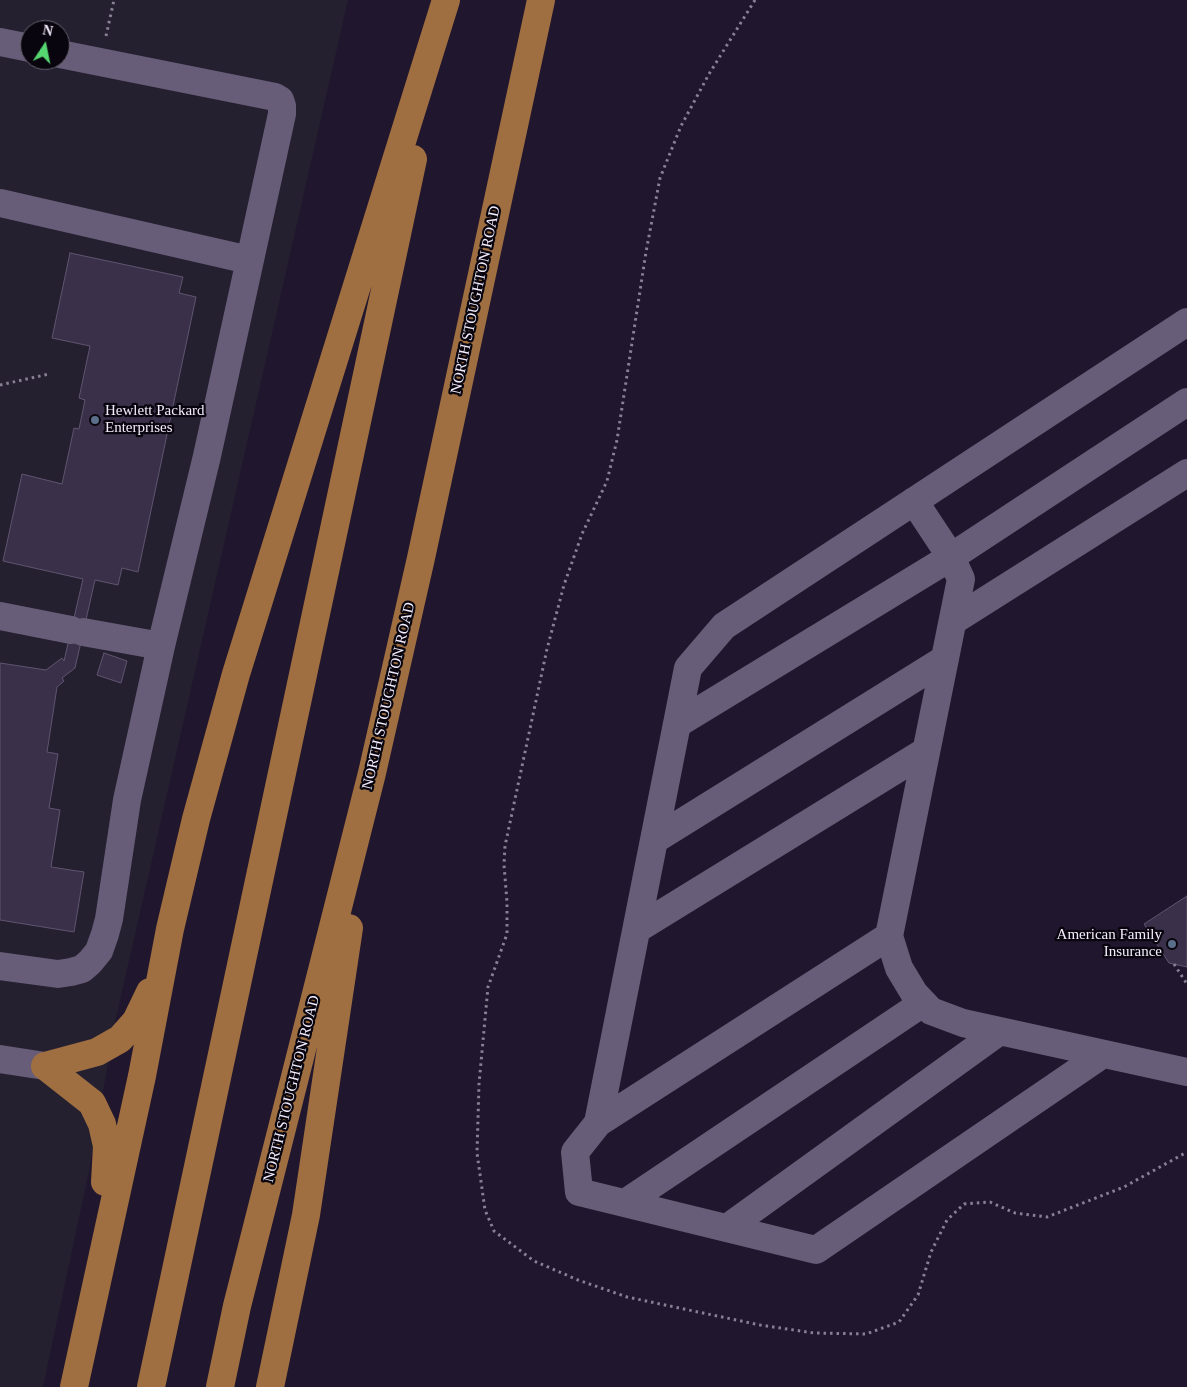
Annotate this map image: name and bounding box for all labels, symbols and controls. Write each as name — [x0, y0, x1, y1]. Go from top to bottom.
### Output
north arrow — [20, 20, 70, 70]
text: N — [41, 22, 54, 39]
street label: NORTH STOUGHTON ROAD — [447, 204, 505, 396]
place label: Hewlett Packard Enterprises — [105, 402, 205, 437]
marker: Hewlett Packard Enterprises — [89, 414, 101, 426]
street label: NORTH STOUGHTON ROAD — [359, 600, 419, 792]
place label: American Family Insurance — [1057, 926, 1162, 961]
marker: American Family Insurance — [1166, 938, 1178, 950]
street label: NORTH STOUGHTON ROAD — [260, 994, 324, 1184]

